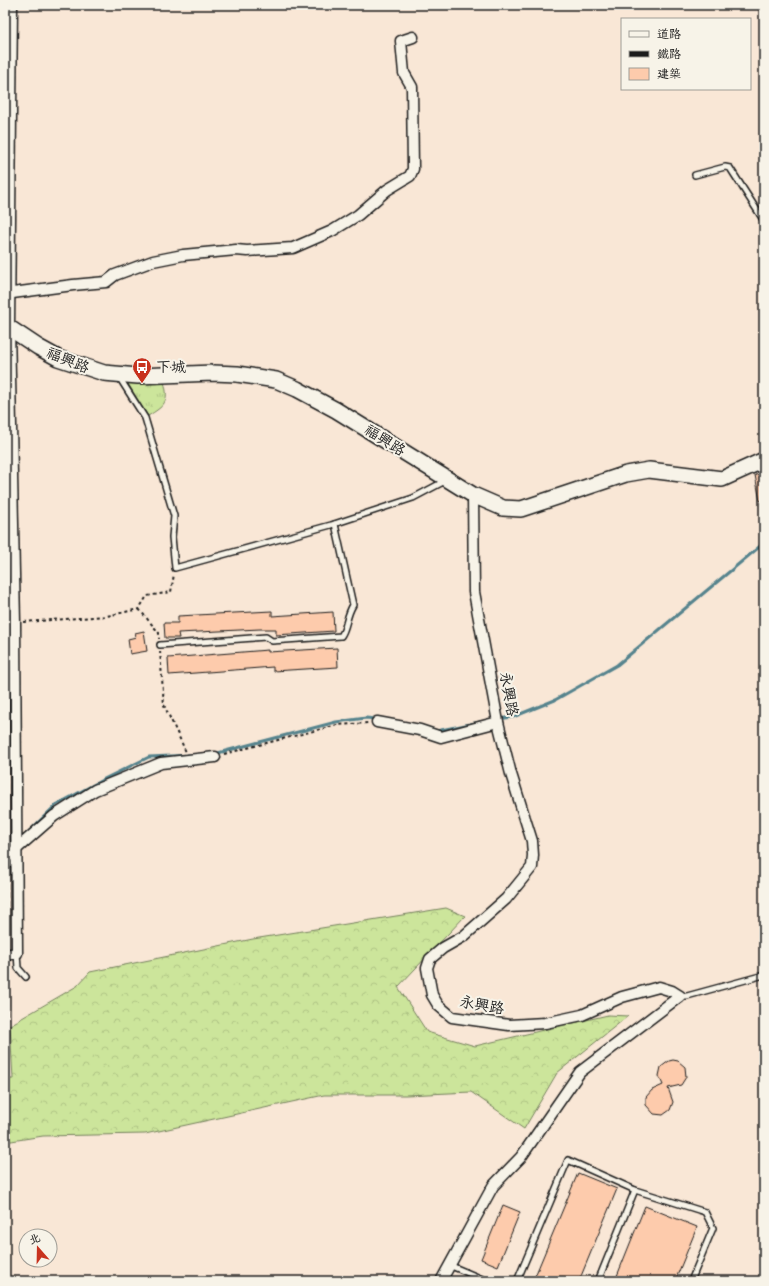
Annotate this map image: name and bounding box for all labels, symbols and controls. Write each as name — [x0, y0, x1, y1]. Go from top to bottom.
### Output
legend — [621, 18, 751, 90]
text: 道路 — [657, 27, 681, 41]
text: 鐵路 — [657, 47, 681, 61]
text: 建築 — [657, 67, 681, 81]
street label: 福興路 — [44, 343, 92, 377]
bus stop icon: 下城 — [131, 356, 153, 384]
place label: 下城 — [156, 358, 186, 376]
street label: 福興路 — [361, 420, 409, 460]
street label: 永興路 — [496, 670, 522, 718]
street label: 永興路 — [458, 992, 506, 1018]
north arrow — [18, 1228, 58, 1268]
text: 北 — [27, 1231, 42, 1247]

